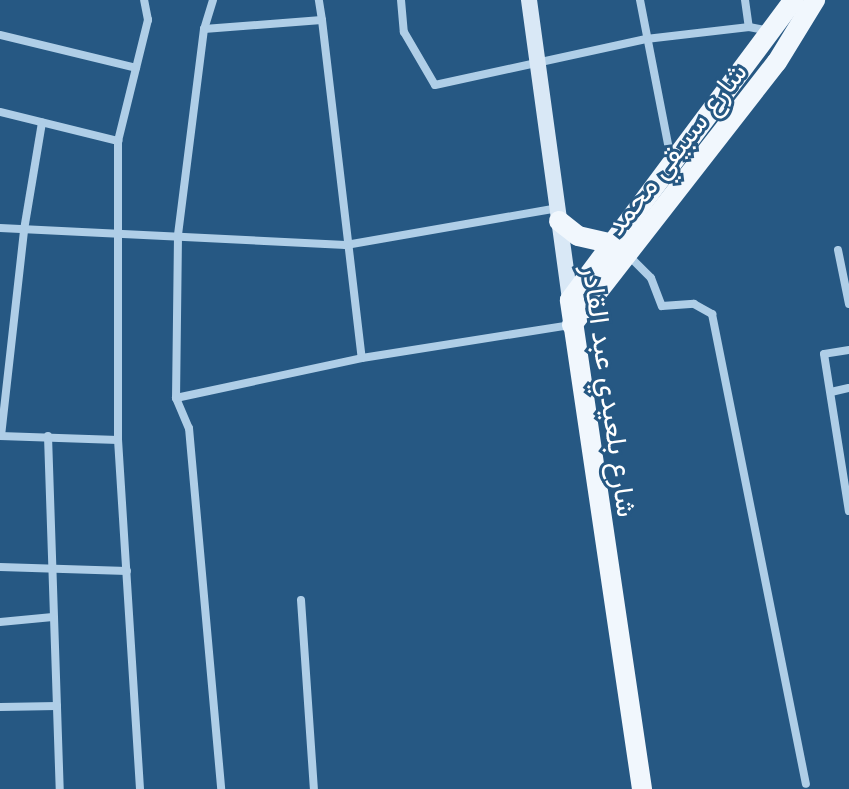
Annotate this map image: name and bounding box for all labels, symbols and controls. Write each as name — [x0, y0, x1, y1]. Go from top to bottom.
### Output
street label: شارع سبيقي محمد — [597, 55, 753, 241]
street label: شارع بلعيدي عبد القادر — [577, 263, 645, 519]

